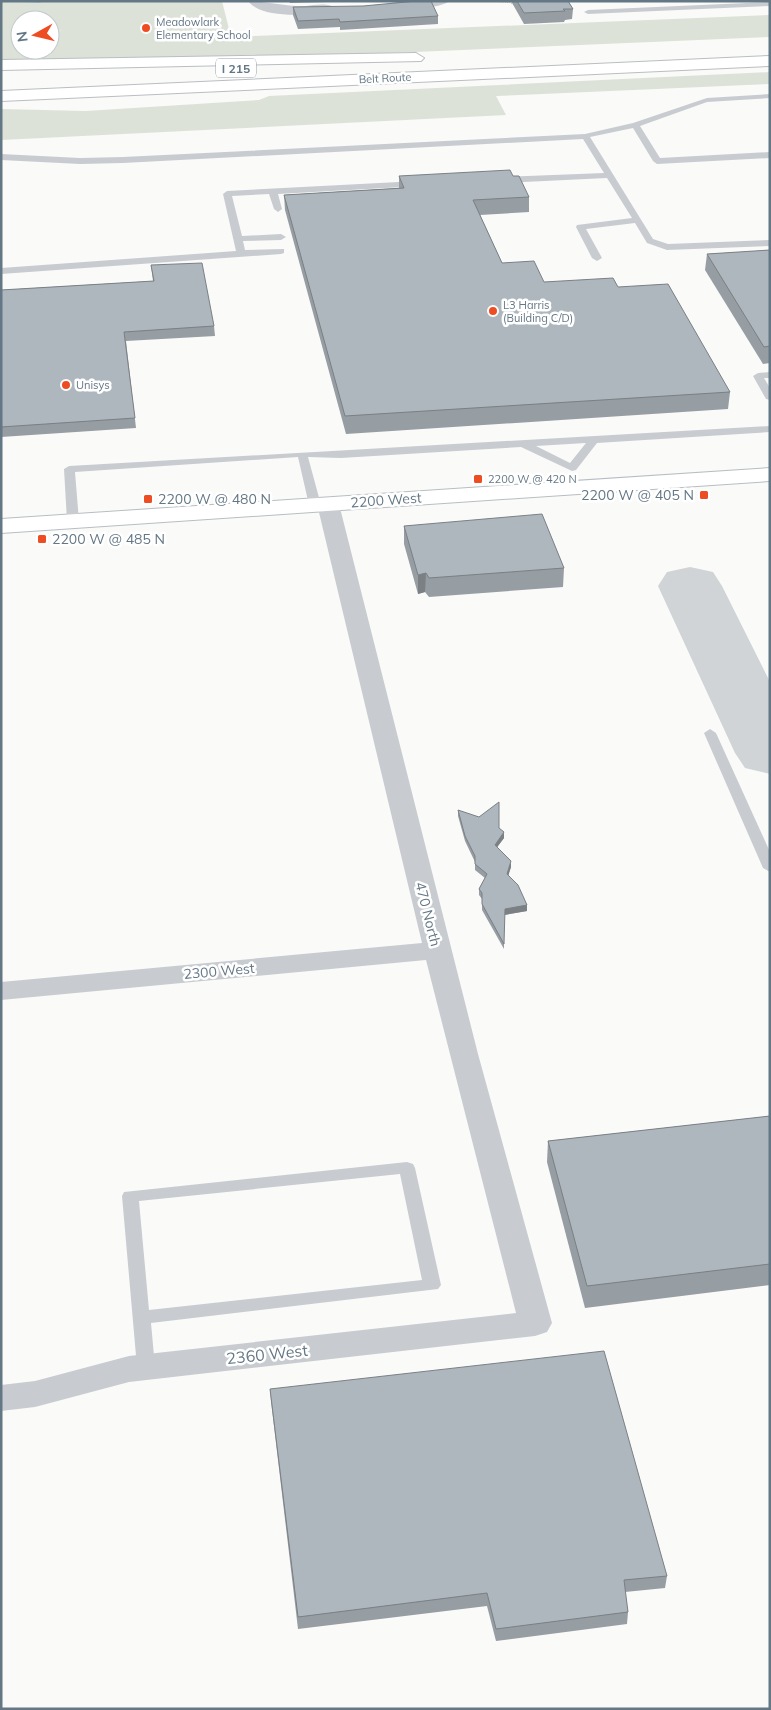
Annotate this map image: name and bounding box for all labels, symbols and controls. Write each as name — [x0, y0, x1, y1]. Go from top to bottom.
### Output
north arrow — [10, 10, 60, 60]
place label: Meadowlark Elementary School — [156, 15, 251, 42]
marker: Meadowlark Elementary School — [140, 22, 152, 34]
text: N — [12, 30, 32, 43]
road number: I 215 — [216, 58, 256, 78]
street label: Belt Route — [358, 70, 412, 86]
place label: L3 Harris (Building C/D) — [503, 298, 573, 325]
marker: L3 Harris (Building C/D) — [487, 305, 499, 317]
place label: Unisys — [76, 378, 110, 392]
marker: Unisys — [60, 379, 72, 391]
place label: 2200 W @ 420 N — [488, 472, 577, 486]
marker: 2200 W @ 420 N — [472, 473, 484, 485]
place label: 2200 W @ 405 N — [581, 486, 694, 504]
street label: 2200 West — [350, 489, 422, 511]
marker: 2200 W @ 405 N — [698, 489, 710, 501]
place label: 2200 W @ 480 N — [158, 490, 271, 508]
marker: 2200 W @ 480 N — [142, 493, 154, 505]
place label: 2200 W @ 485 N — [52, 530, 165, 548]
marker: 2200 W @ 485 N — [36, 533, 48, 545]
street label: 470 North — [411, 880, 445, 948]
street label: 2300 West — [183, 959, 255, 983]
street label: 2360 West — [225, 1340, 309, 1368]

